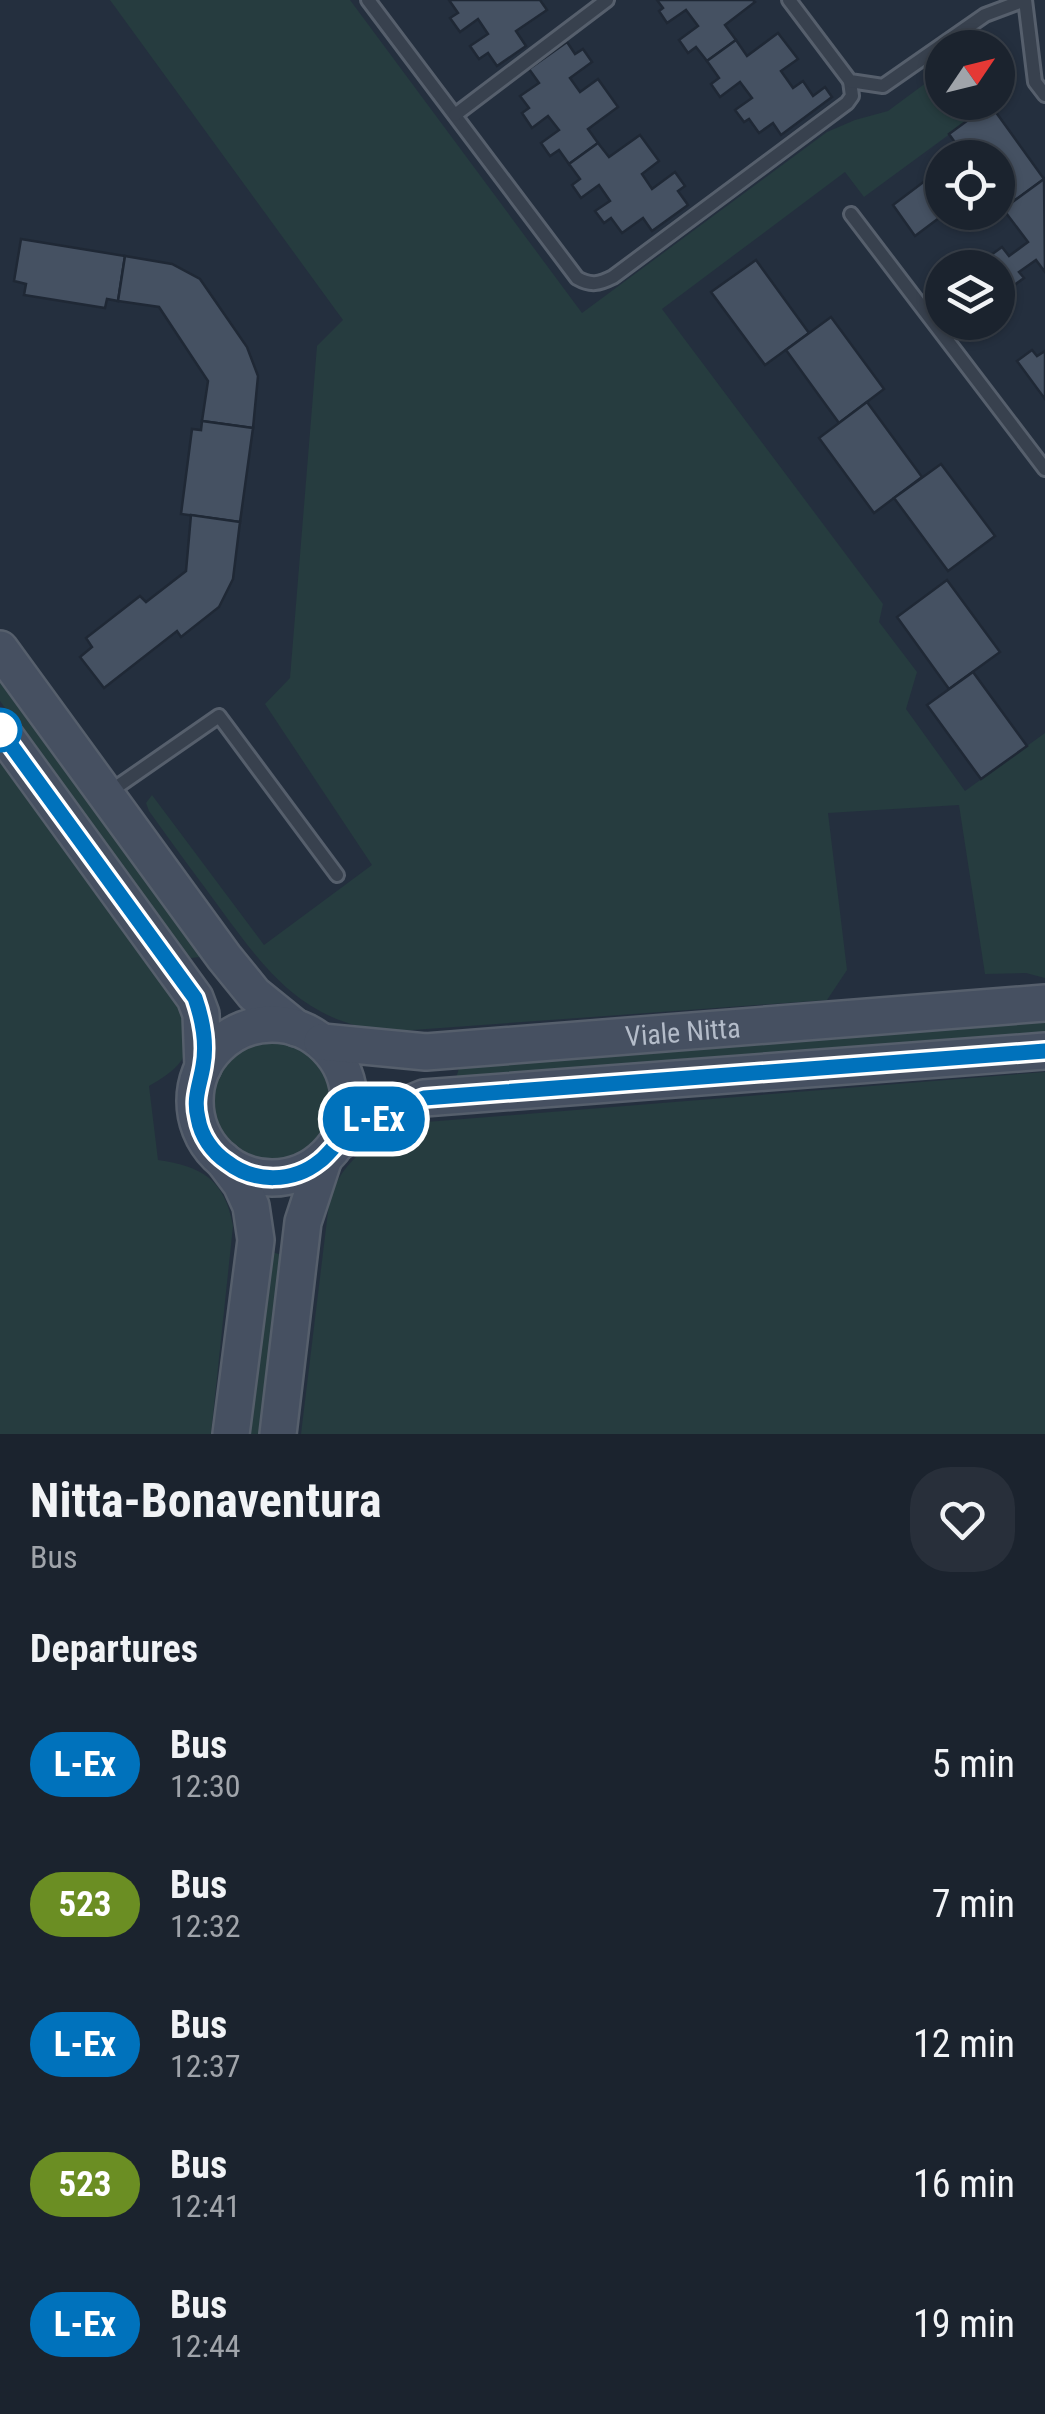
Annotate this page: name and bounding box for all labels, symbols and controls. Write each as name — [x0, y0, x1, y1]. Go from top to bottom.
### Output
north arrow — [925, 30, 1015, 120]
map controls — [925, 30, 1015, 340]
button: locate — [925, 140, 1015, 230]
button: layers — [925, 250, 1015, 340]
unlabelled marker — [0, 709, 21, 751]
street label: Viale Nitta — [624, 1011, 742, 1053]
line badge: L-Ex — [304, 1086, 444, 1152]
text: L-Ex — [343, 1099, 405, 1140]
button: heart — [910, 1467, 1015, 1572]
text: Nitta-Bonaventura — [30, 1472, 382, 1529]
text: Bus — [30, 1538, 78, 1576]
text: Departures — [30, 1627, 198, 1671]
text: Bus — [170, 1723, 227, 1767]
text: 5 min — [932, 1742, 1015, 1786]
text: L-Ex — [54, 1744, 116, 1785]
text: 12:30 — [170, 1767, 241, 1805]
text: Bus — [170, 1863, 227, 1907]
text: 7 min — [932, 1882, 1015, 1926]
text: 523 — [58, 1884, 112, 1925]
text: 12:32 — [170, 1907, 241, 1945]
text: Bus — [170, 2003, 227, 2047]
text: 12 min — [913, 2022, 1015, 2066]
text: L-Ex — [54, 2024, 116, 2065]
text: 12:37 — [170, 2047, 241, 2085]
text: Bus — [170, 2143, 227, 2187]
text: 16 min — [913, 2162, 1015, 2206]
text: 523 — [58, 2164, 112, 2205]
text: 12:41 — [170, 2187, 241, 2225]
text: Bus — [170, 2283, 227, 2327]
text: 19 min — [913, 2302, 1015, 2346]
text: L-Ex — [54, 2304, 116, 2345]
text: 12:44 — [170, 2327, 241, 2365]

